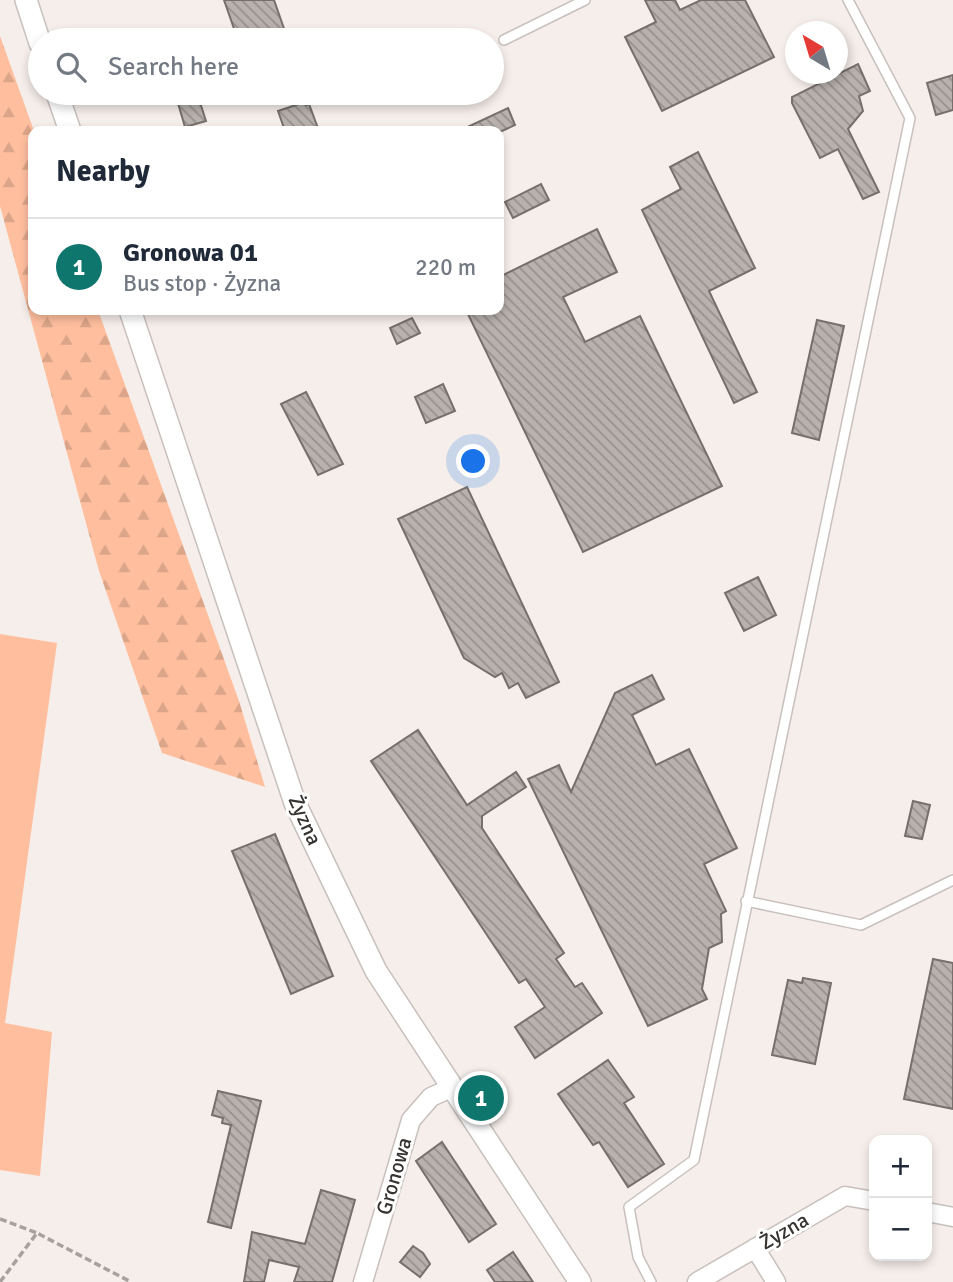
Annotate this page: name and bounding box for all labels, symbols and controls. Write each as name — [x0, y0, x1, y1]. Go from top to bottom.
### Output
north arrow — [785, 21, 848, 84]
search box — [28, 28, 504, 105]
icon: search — [52, 48, 90, 86]
text: Search here — [108, 51, 239, 83]
text: Nearby — [56, 153, 150, 190]
text: Gronowa 01 — [123, 237, 258, 269]
text: 1 — [73, 253, 85, 282]
text: 220 m — [415, 253, 476, 282]
text: Bus stop · Żyzna — [123, 269, 281, 298]
your location — [456, 444, 490, 478]
street label: Żyzna — [282, 791, 328, 849]
pin: 1 — [458, 1072, 504, 1124]
street label: Gronowa — [371, 1134, 417, 1218]
map controls — [869, 1135, 932, 1261]
button: + — [869, 1135, 932, 1198]
button: − — [869, 1198, 932, 1261]
street label: Żyzna — [755, 1207, 813, 1255]

